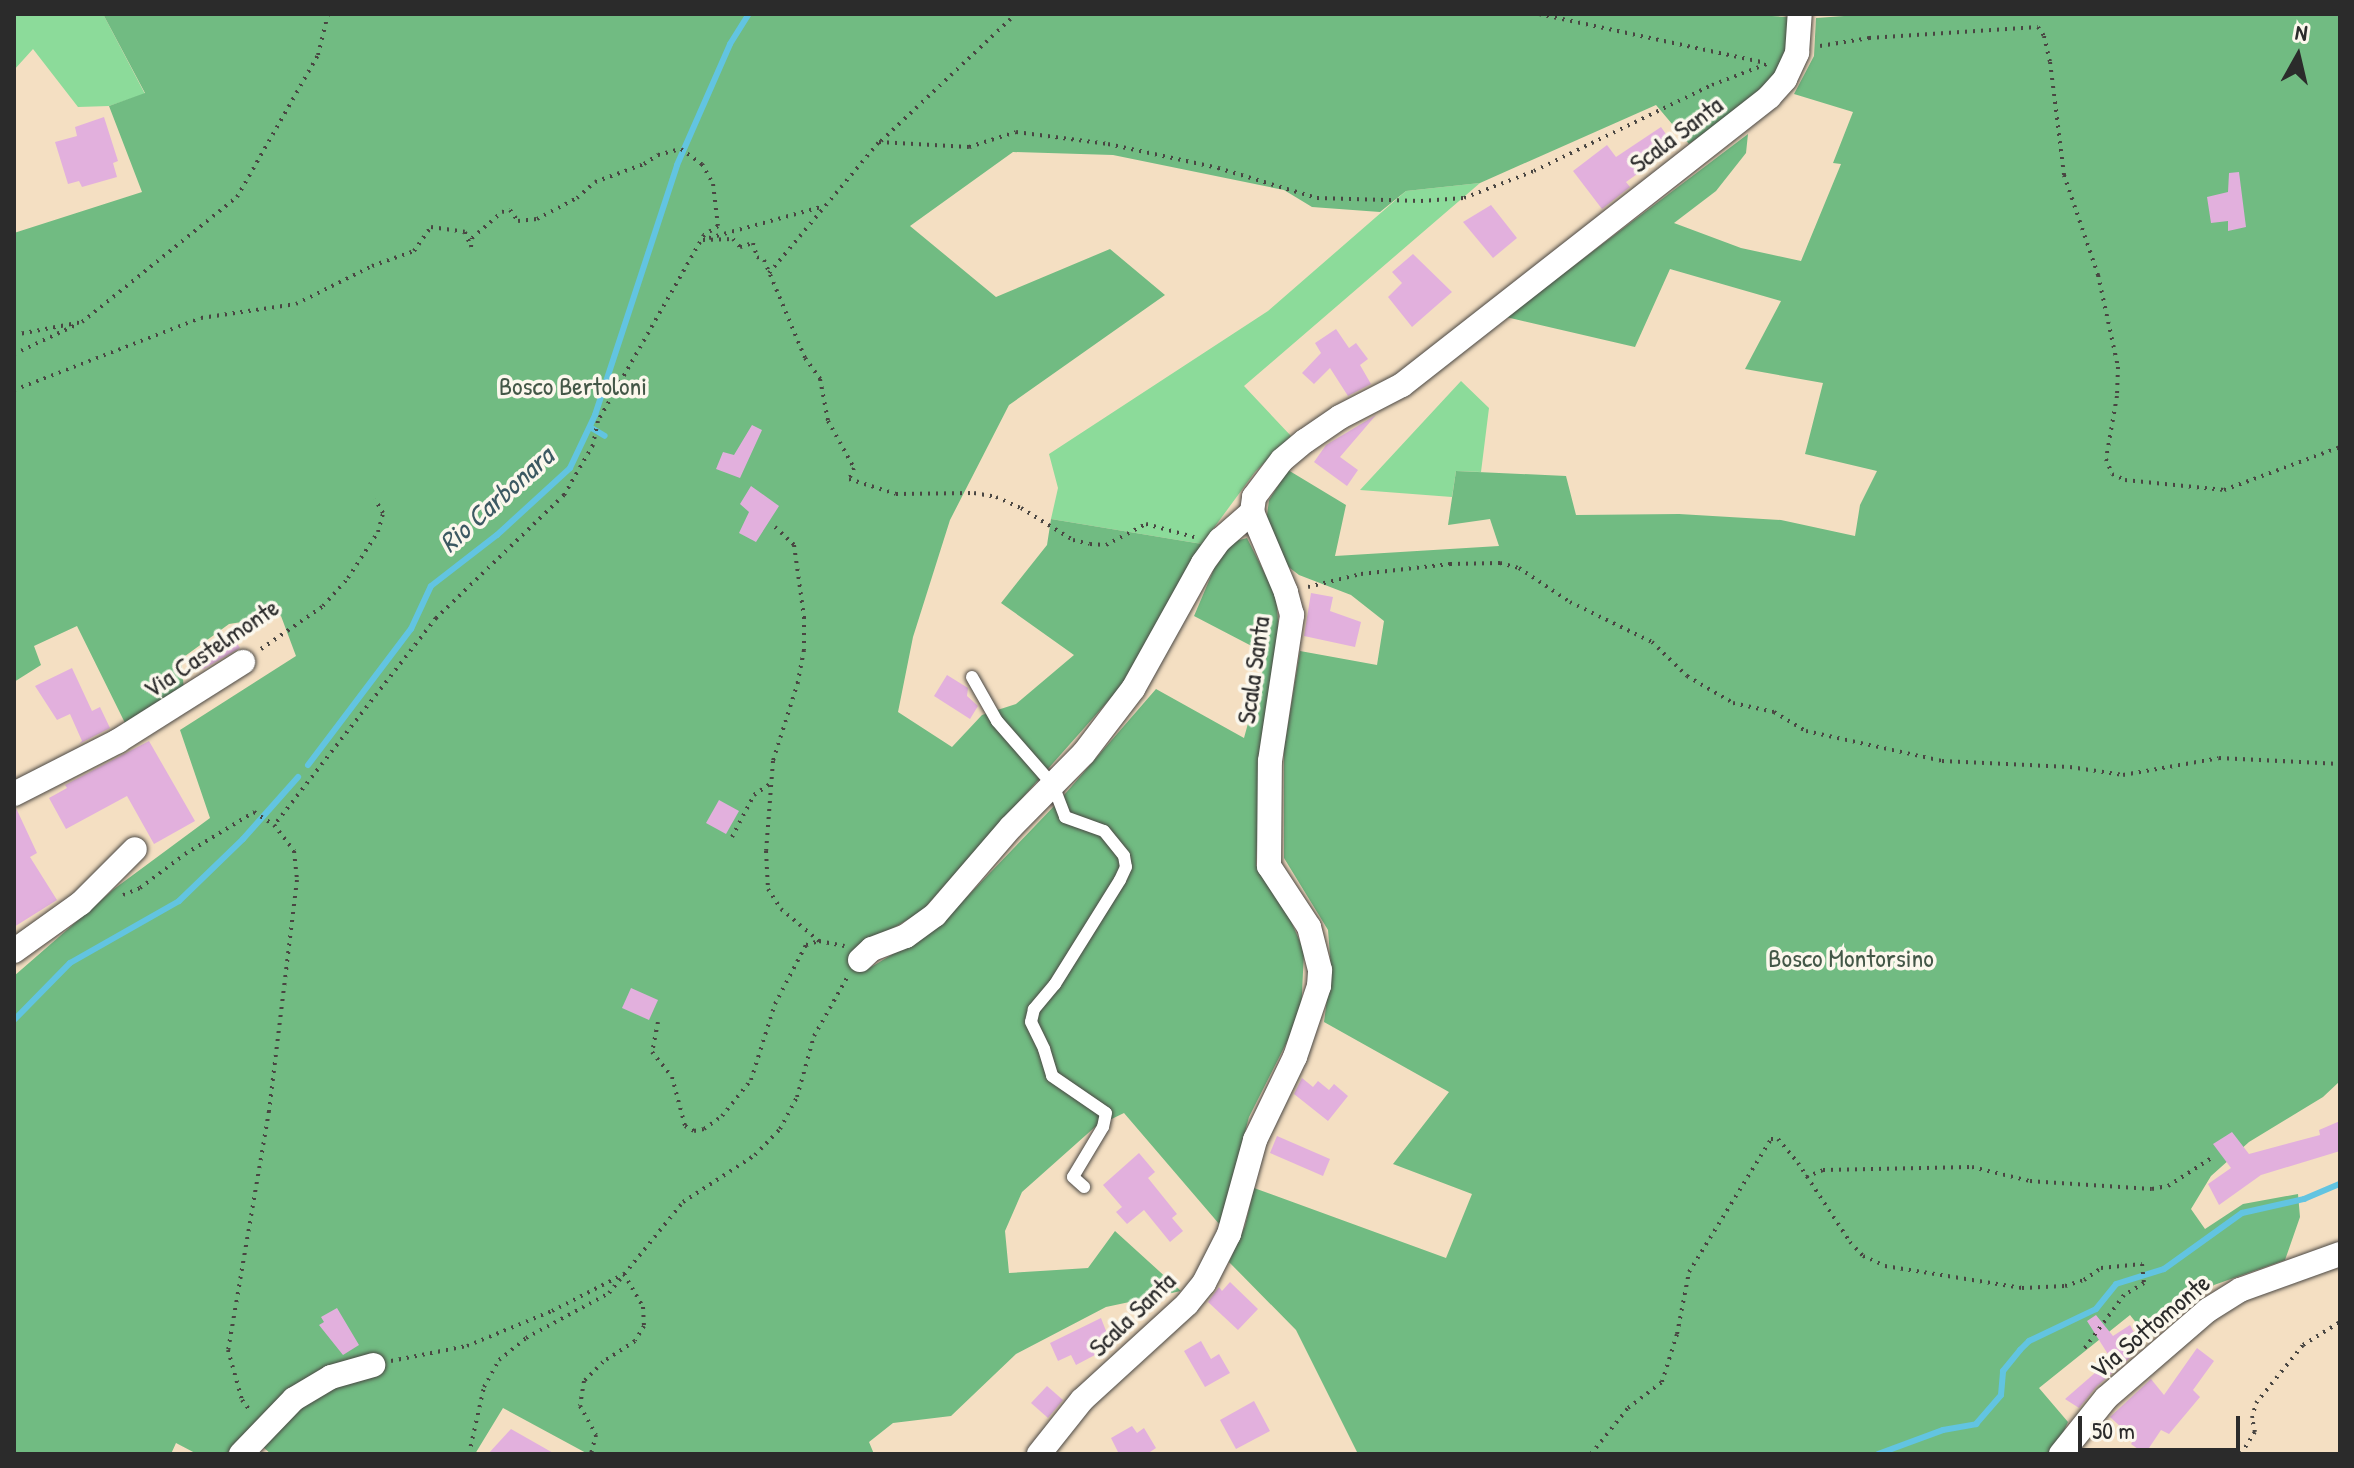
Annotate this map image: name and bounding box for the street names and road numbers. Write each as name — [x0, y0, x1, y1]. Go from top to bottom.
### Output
street label: Scala Santa — [1623, 89, 1729, 179]
street label: Via Castelmonte — [137, 591, 285, 705]
street label: Scala Santa — [1230, 614, 1276, 726]
street label: Scala Santa — [1082, 1265, 1182, 1363]
street label: Via Sottomonte — [2084, 1267, 2216, 1385]

